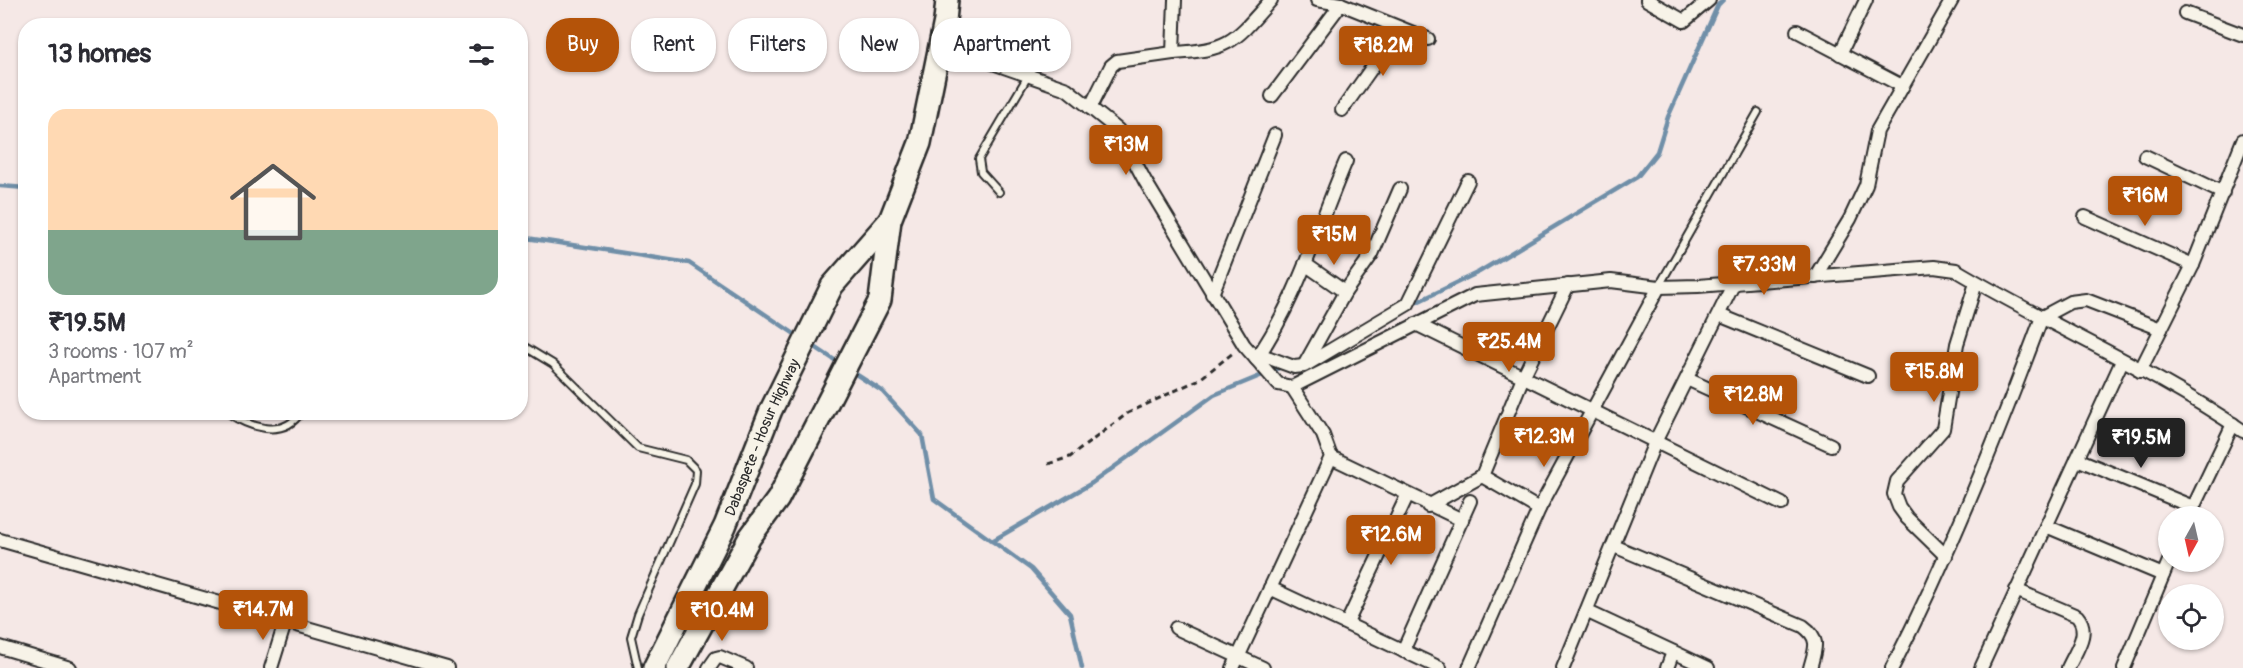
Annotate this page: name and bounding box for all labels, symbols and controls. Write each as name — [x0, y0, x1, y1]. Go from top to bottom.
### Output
chip: Buy — [546, 18, 619, 72]
chip: Rent — [631, 18, 716, 72]
chip: Filters — [728, 18, 827, 72]
chip: New — [839, 18, 919, 72]
chip: Apartment — [931, 18, 1071, 72]
pin: ₹18.2M — [1334, 26, 1432, 77]
text: ₹18.2M — [1353, 33, 1413, 58]
text: 13 homes — [48, 38, 151, 70]
icon: filters — [465, 38, 498, 71]
pin: ₹13M — [1090, 125, 1162, 176]
text: ₹13M — [1103, 132, 1149, 157]
icon: home — [219, 148, 327, 256]
pin: ₹16M — [2109, 176, 2181, 227]
text: ₹16M — [2122, 183, 2168, 208]
pin: ₹15M — [1298, 215, 1370, 266]
text: ₹15M — [1311, 222, 1357, 247]
pin: ₹7.33M — [1715, 245, 1813, 296]
text: ₹7.33M — [1732, 252, 1796, 277]
text: ₹19.5M — [48, 307, 126, 339]
pin: ₹25.4M — [1460, 322, 1558, 373]
text: ₹25.4M — [1477, 329, 1541, 354]
text: 3 rooms · 107 m² — [48, 339, 194, 364]
pin: ₹15.8M — [1885, 352, 1983, 403]
street label: Dabaspete - Hosur Highway — [721, 355, 804, 519]
text: ₹15.8M — [1904, 359, 1964, 384]
text: Apartment — [48, 364, 141, 389]
pin: ₹12.8M — [1704, 375, 1802, 426]
text: ₹12.8M — [1723, 382, 1783, 407]
pin: ₹12.3M — [1495, 417, 1593, 468]
pin: ₹19.5M — [2092, 418, 2190, 469]
text: ₹12.3M — [1514, 424, 1574, 449]
text: ₹19.5M — [2111, 425, 2171, 450]
north arrow — [2158, 506, 2224, 572]
map controls — [2158, 506, 2224, 650]
pin: ₹12.6M — [1342, 515, 1440, 566]
text: ₹12.6M — [1360, 522, 1422, 547]
button: locate — [2158, 584, 2224, 650]
pin: ₹14.7M — [214, 590, 312, 641]
pin: ₹10.4M — [673, 591, 771, 642]
text: ₹14.7M — [233, 597, 293, 622]
text: ₹10.4M — [690, 598, 754, 623]

